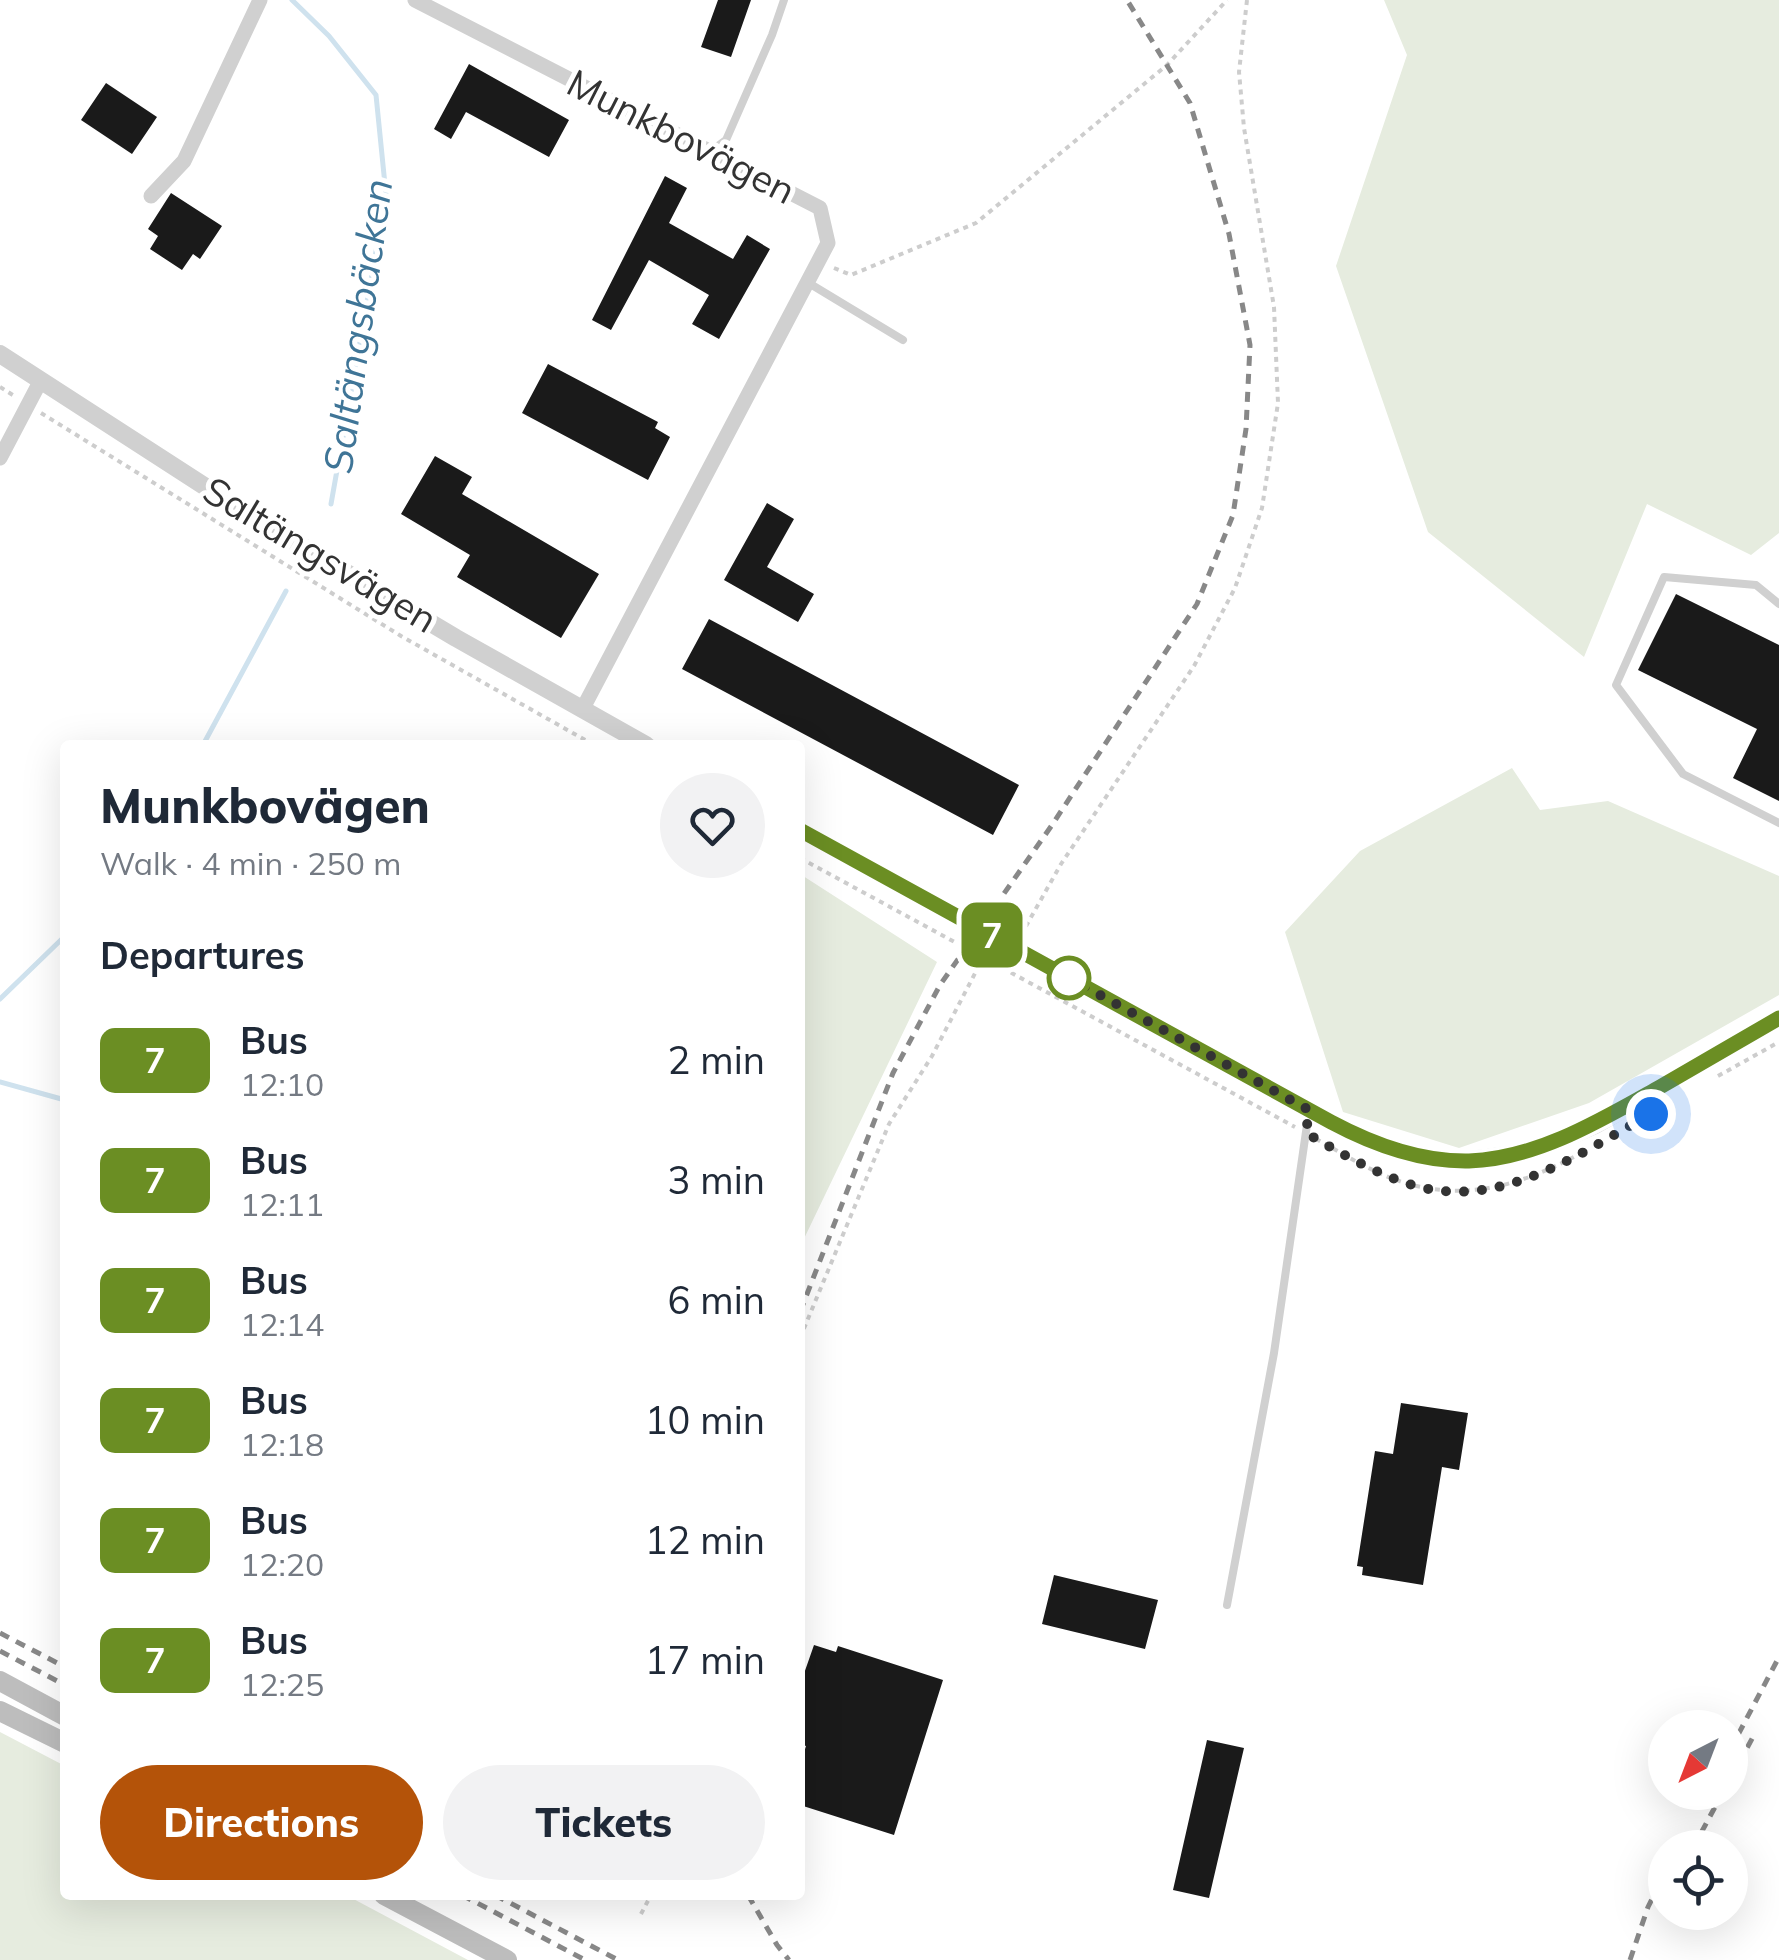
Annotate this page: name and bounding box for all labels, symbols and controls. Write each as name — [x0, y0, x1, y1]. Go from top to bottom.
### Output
street label: Munkbovägen — [559, 58, 803, 214]
water label: Saltängsbäcken — [312, 175, 402, 476]
street label: Saltängsvägen — [195, 466, 446, 643]
button: heart — [660, 773, 765, 878]
text: Munkbovägen — [100, 775, 430, 835]
text: Walk · 4 min · 250 m — [100, 843, 401, 883]
line badge: 7 — [960, 902, 1024, 968]
text: 7 — [981, 913, 1003, 957]
text: Departures — [100, 931, 304, 979]
unlabelled marker — [1048, 957, 1090, 999]
text: Bus — [240, 1016, 308, 1064]
text: 2 min — [668, 1036, 765, 1084]
text: 7 — [144, 1038, 166, 1082]
text: 12:10 — [240, 1064, 324, 1104]
your location — [1626, 1089, 1676, 1139]
text: Bus — [240, 1136, 308, 1184]
text: 3 min — [668, 1156, 765, 1204]
text: 7 — [144, 1158, 166, 1202]
text: 12:11 — [240, 1184, 324, 1224]
text: Bus — [240, 1256, 308, 1304]
text: 6 min — [668, 1276, 765, 1324]
text: 7 — [144, 1278, 166, 1322]
text: 12:14 — [240, 1304, 324, 1344]
text: Bus — [240, 1376, 308, 1424]
text: 10 min — [645, 1396, 765, 1444]
text: 7 — [144, 1398, 166, 1442]
text: 12:18 — [240, 1424, 324, 1464]
text: Bus — [240, 1496, 308, 1544]
text: 12 min — [645, 1516, 765, 1564]
text: 7 — [144, 1518, 166, 1562]
text: 12:20 — [240, 1544, 324, 1584]
text: Bus — [240, 1616, 308, 1664]
text: 17 min — [645, 1636, 765, 1684]
text: 7 — [144, 1638, 166, 1682]
text: 12:25 — [240, 1664, 324, 1704]
north arrow — [1648, 1710, 1748, 1810]
map controls — [1648, 1710, 1748, 1930]
button: Directions — [100, 1765, 423, 1880]
button: Tickets — [443, 1765, 765, 1880]
button: locate — [1648, 1830, 1748, 1930]

